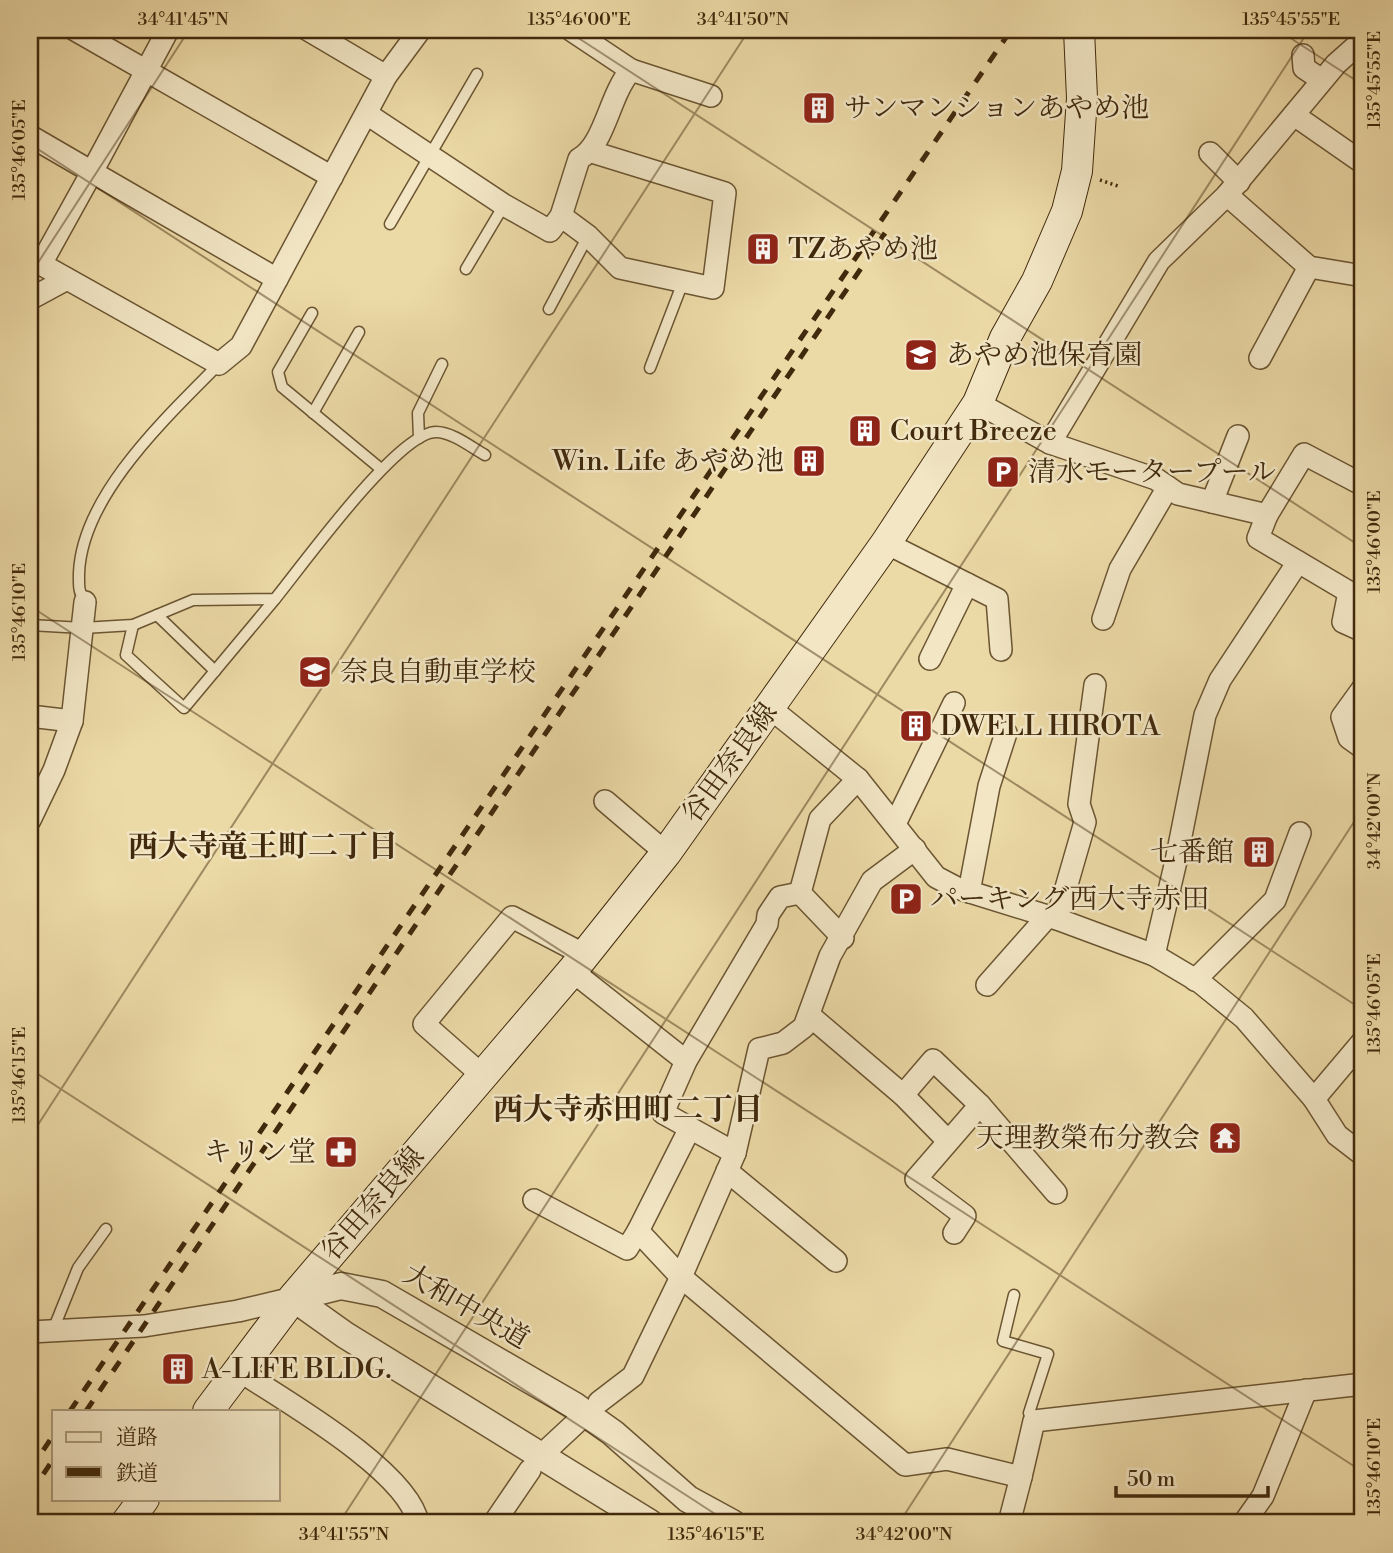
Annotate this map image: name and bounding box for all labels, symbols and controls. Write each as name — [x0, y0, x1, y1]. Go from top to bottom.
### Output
text: 34°41'45"N — [137, 8, 229, 31]
text: 135°46'00"E — [527, 8, 631, 31]
text: 34°41'50"N — [697, 8, 790, 31]
text: 135°45'55"E — [1242, 8, 1340, 31]
text: 135°45'55"E — [1363, 31, 1386, 129]
building icon: サンマンションあやめ池 — [800, 89, 838, 127]
place label: サンマンションあやめ池 — [844, 91, 1149, 126]
text: 135°46'05"E — [8, 99, 31, 201]
building icon: TZあやめ池 — [744, 230, 782, 268]
place label: TZあやめ池 — [788, 232, 938, 267]
school or university icon: あやめ池保育園 — [902, 336, 940, 374]
place label: あやめ池保育園 — [946, 338, 1142, 373]
building icon: Court Breeze — [846, 412, 884, 450]
place label: Court Breeze — [890, 414, 1057, 449]
building icon: Win. Life あやめ池 — [790, 442, 828, 480]
place label: Win. Life あやめ池 — [551, 444, 784, 479]
parking icon: 清水モータープール — [984, 453, 1022, 491]
place label: 清水モータープール — [1028, 455, 1276, 490]
text: 135°46'00"E — [1363, 490, 1386, 594]
text: 135°46'10"E — [8, 563, 31, 661]
school or university icon: 奈良自動車学校 — [296, 653, 334, 691]
place label: 奈良自動車学校 — [340, 655, 536, 690]
street label: 谷田奈良線 — [675, 696, 785, 830]
building icon: DWELL HIROTA — [897, 707, 935, 745]
place label: DWELL HIROTA — [940, 709, 1161, 744]
text: 34°42'00"N — [1363, 772, 1386, 869]
district label: 西大寺竜王町二丁目 — [128, 828, 398, 866]
building icon: 七番館 — [1240, 833, 1278, 871]
place label: 七番館 — [1150, 835, 1234, 870]
parking icon: パーキング西大寺赤田 — [887, 880, 925, 918]
place label: パーキング西大寺赤田 — [930, 882, 1209, 917]
text: 135°46'05"E — [1363, 953, 1386, 1055]
text: 135°46'15"E — [8, 1026, 31, 1124]
district label: 西大寺赤田町二丁目 — [493, 1091, 763, 1129]
temple icon: 天理教榮布分教会 — [1206, 1119, 1244, 1157]
place label: 天理教榮布分教会 — [976, 1121, 1200, 1156]
pharmacy icon: キリン堂 — [322, 1133, 360, 1171]
place label: キリン堂 — [204, 1135, 316, 1170]
street label: 谷田奈良線 — [314, 1140, 432, 1268]
street label: 大和中央道 — [397, 1257, 535, 1357]
building icon: A-LIFE BLDG. — [159, 1350, 197, 1388]
place label: A-LIFE BLDG. — [201, 1352, 392, 1387]
legend — [52, 1410, 280, 1500]
text: 135°46'10"E — [1363, 1418, 1386, 1516]
text: 道路 — [116, 1425, 158, 1451]
scale bar — [1116, 1455, 1269, 1499]
text: 鉄道 — [116, 1461, 158, 1487]
text: 50 m — [1127, 1467, 1175, 1493]
text: 34°41'55"N — [299, 1523, 390, 1546]
text: 135°46'15"E — [667, 1523, 765, 1546]
text: 34°42'00"N — [856, 1523, 953, 1546]

